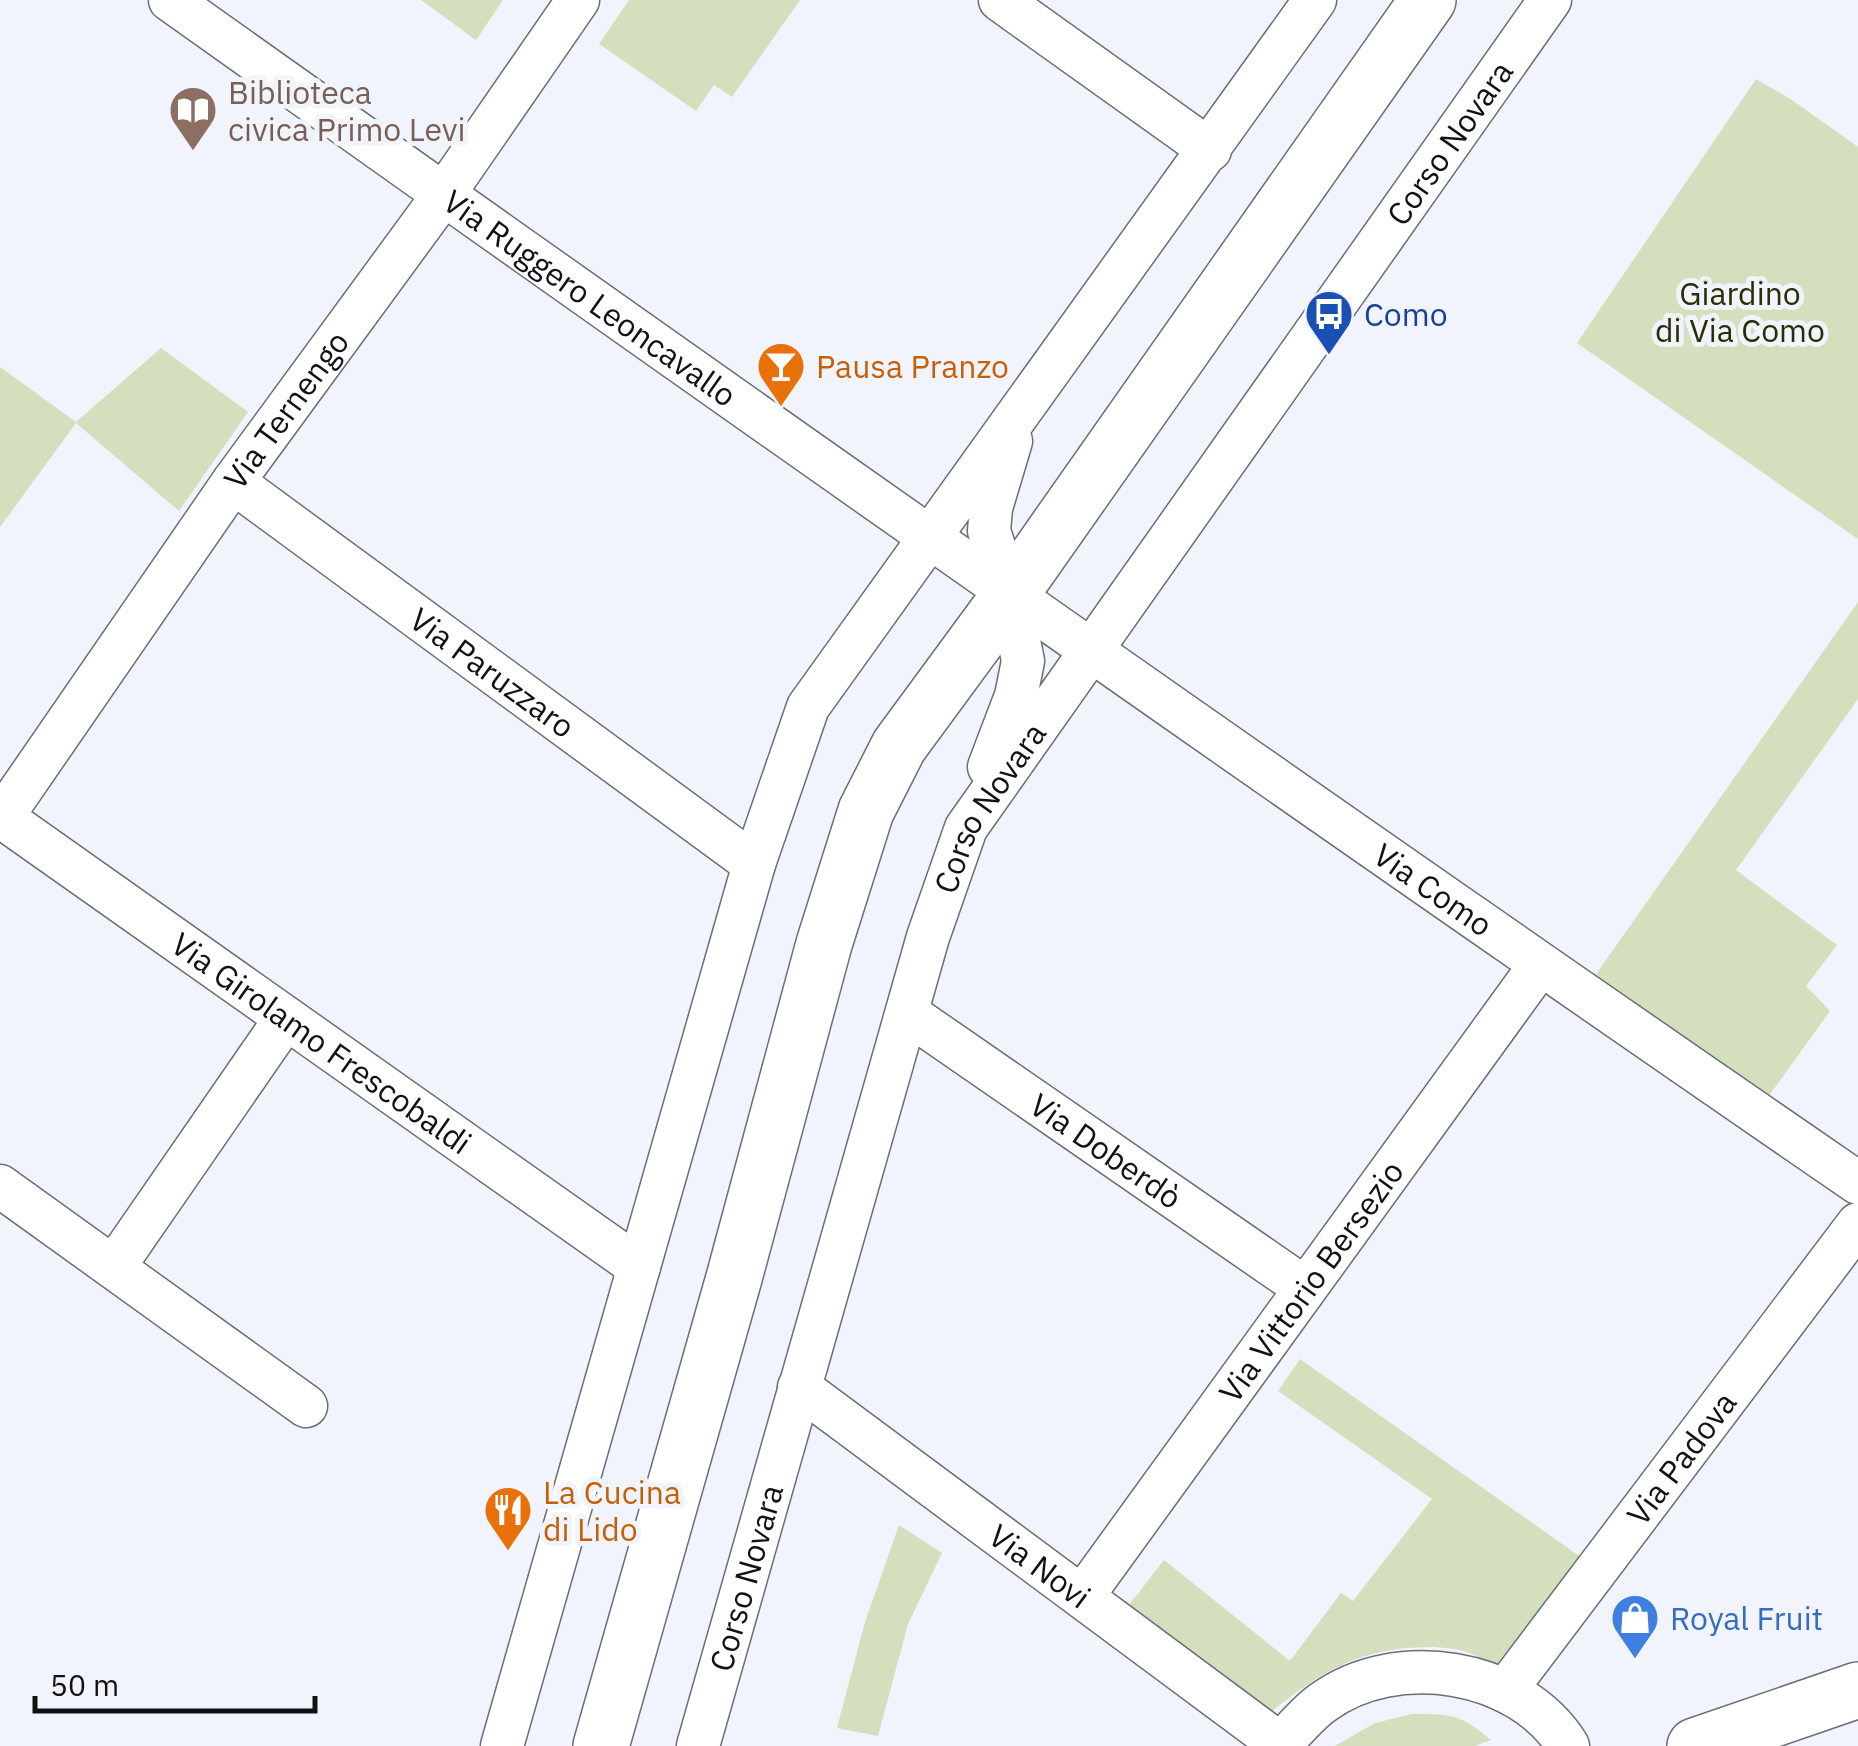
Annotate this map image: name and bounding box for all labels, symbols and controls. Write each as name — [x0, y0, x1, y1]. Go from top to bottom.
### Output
street label: Corso Novara — [1377, 52, 1522, 233]
place label: Biblioteca civica Primo Levi — [228, 71, 466, 150]
library icon: Biblioteca civica Primo Levi — [167, 84, 219, 152]
street label: Via Ruggero Leoncavallo — [435, 180, 745, 416]
park label: Giardino di Via Como — [1655, 272, 1825, 351]
bus stop icon: Como — [1303, 288, 1355, 356]
place label: Como — [1364, 293, 1448, 335]
street label: Via Ternengo — [214, 322, 358, 497]
bar icon: Pausa Pranzo — [755, 340, 807, 408]
place label: Pausa Pranzo — [816, 345, 1009, 387]
street label: Via Paruzzaro — [402, 598, 584, 747]
street label: Corso Novara — [924, 714, 1055, 899]
street label: Via Como — [1366, 833, 1501, 945]
street label: Via Girolamo Frescobaldi — [163, 923, 480, 1163]
street label: Via Doberdò — [1022, 1083, 1190, 1218]
street label: Via Vittorio Bersezio — [1209, 1152, 1413, 1411]
street label: Via Padova — [1617, 1383, 1745, 1533]
place label: La Cucina di Lido — [543, 1471, 681, 1550]
street label: Corso Novara — [699, 1479, 792, 1676]
restaurant icon: La Cucina di Lido — [482, 1484, 534, 1552]
street label: Via Novi — [981, 1514, 1099, 1617]
shop icon: Royal Fruit — [1609, 1592, 1661, 1660]
place label: Royal Fruit — [1670, 1597, 1823, 1639]
scale bar — [35, 1651, 315, 1713]
text: 50 m — [50, 1665, 119, 1704]

